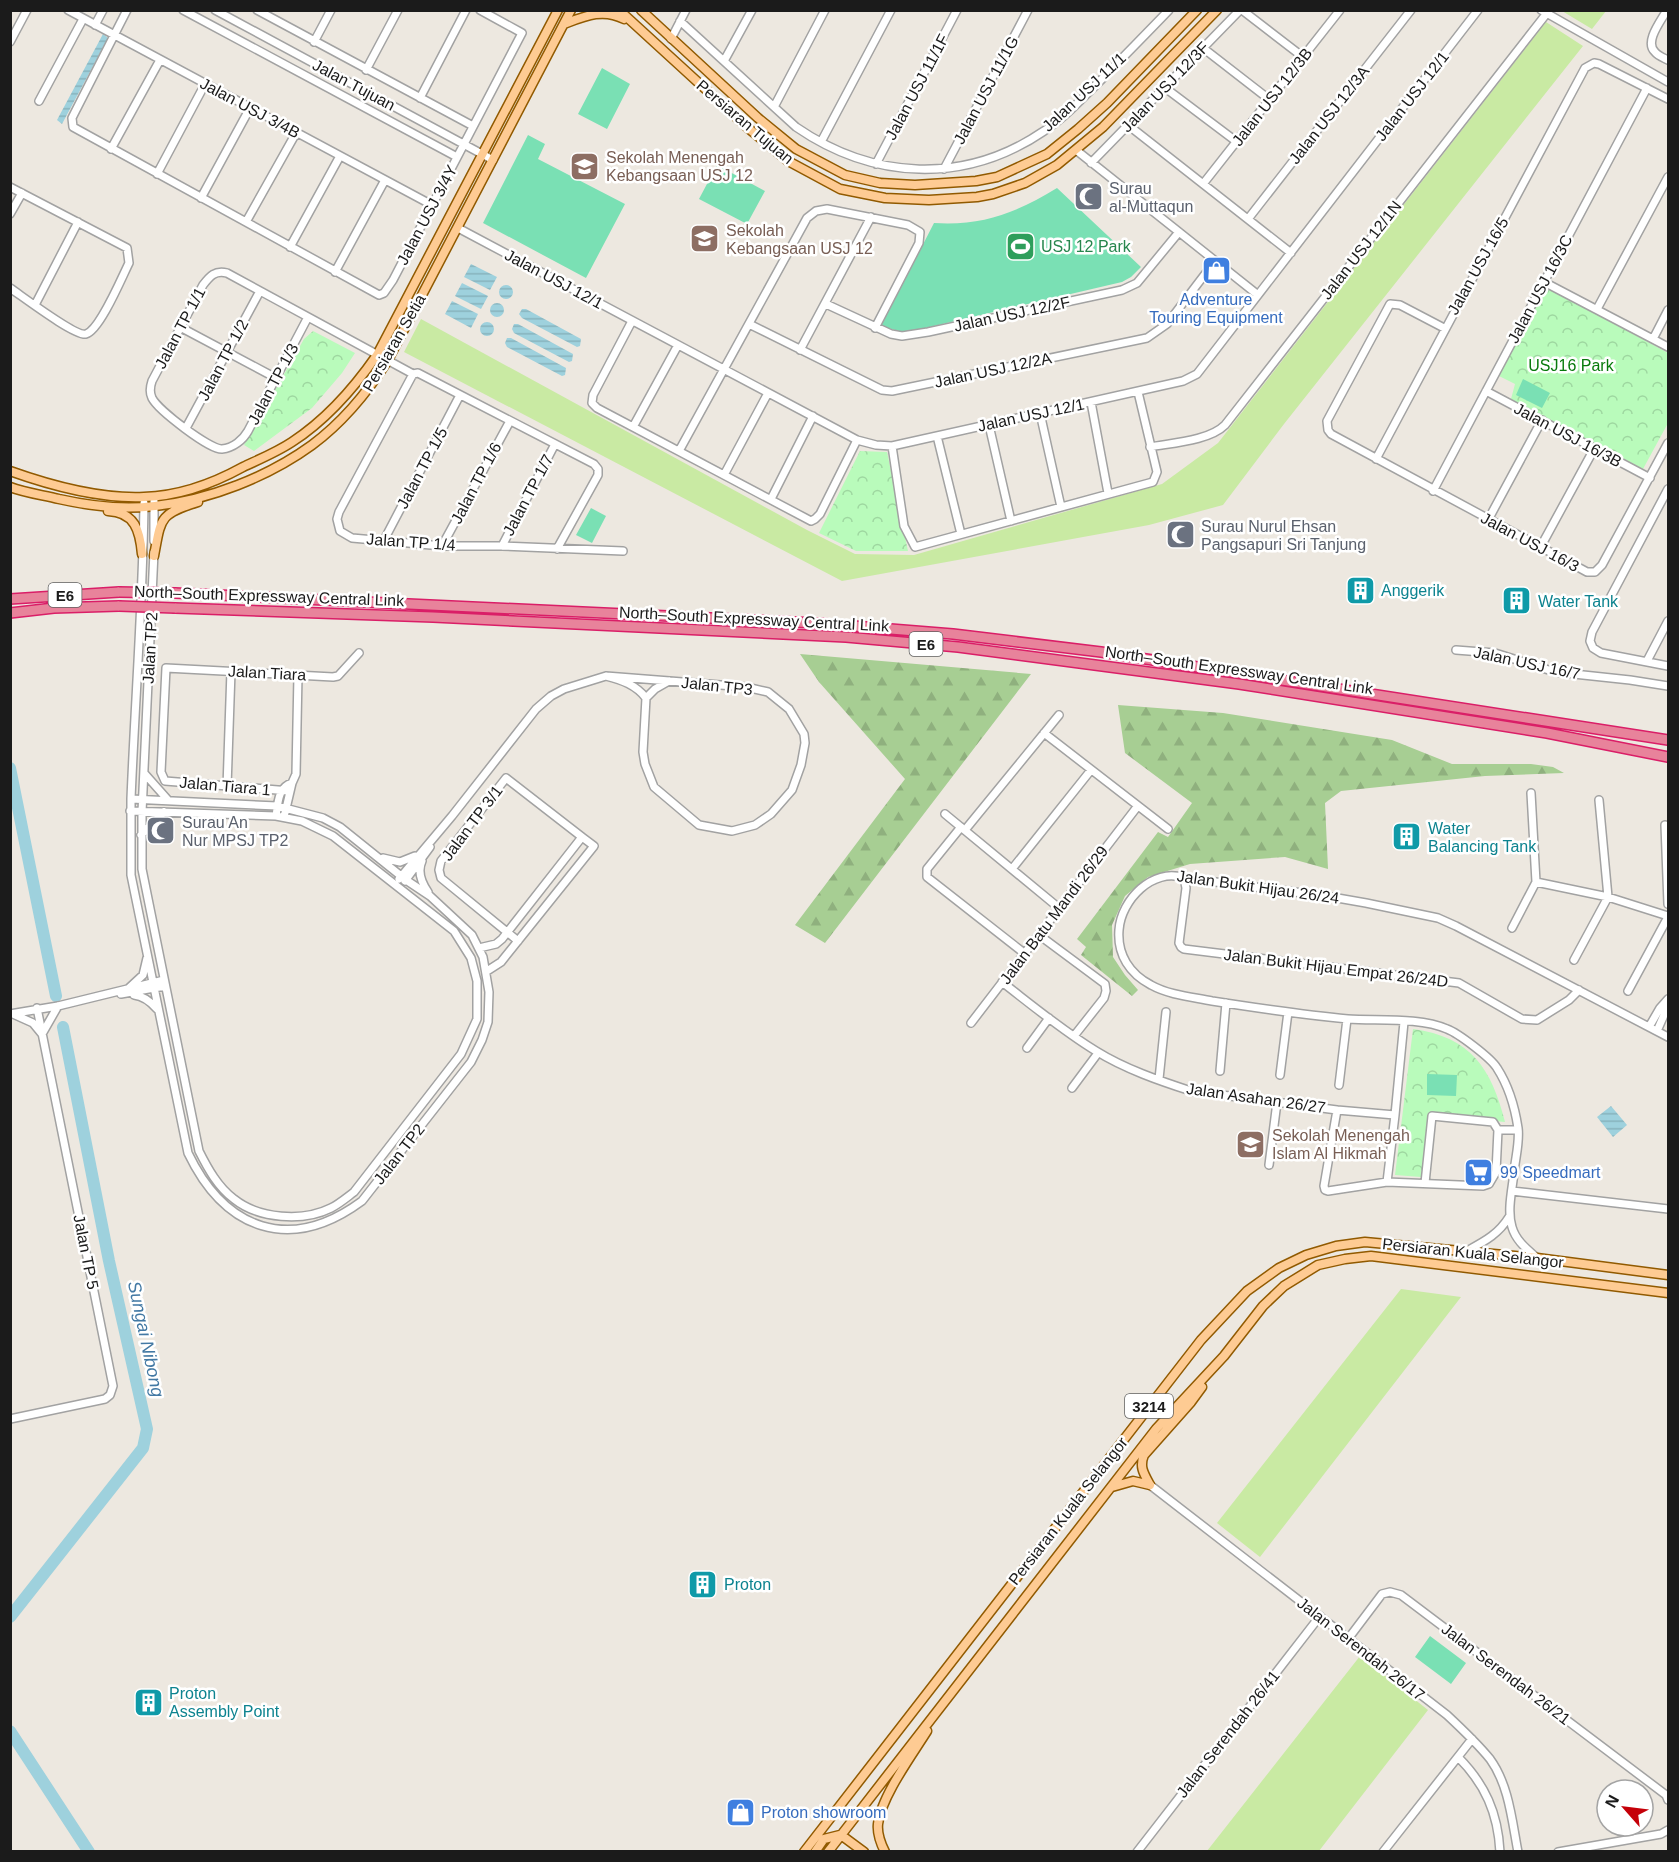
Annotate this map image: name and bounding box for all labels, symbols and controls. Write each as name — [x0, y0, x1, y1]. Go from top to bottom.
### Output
street label: Jalan USJ 11/1F — [882, 31, 952, 143]
street label: Jalan USJ 11/1G — [950, 33, 1022, 147]
street label: Jalan USJ 12/3F — [1118, 38, 1212, 135]
street label: Jalan USJ 12/3B — [1229, 45, 1315, 149]
street label: Jalan USJ 12/1 — [1372, 48, 1452, 144]
street label: Jalan USJ 11/1 — [1039, 49, 1129, 135]
street label: Jalan Tujuan — [310, 56, 398, 114]
street label: Jalan USJ 12/3A — [1286, 63, 1373, 167]
street label: Jalan USJ 3/4B — [197, 75, 303, 141]
street label: Persiaran Tujuan — [693, 77, 797, 167]
place label: Sekolah Menengah Kebangsaan USJ 12 — [606, 149, 753, 184]
school or university icon: Sekolah Menengah Kebangsaan USJ 12 — [569, 150, 601, 182]
street label: Jalan USJ 3/4Y — [394, 162, 461, 268]
place label: Surau al-Muttaqun — [1109, 180, 1194, 215]
mosque icon: Surau al-Muttaqun — [1072, 181, 1104, 213]
street label: Jalan USJ 12/1N — [1317, 197, 1405, 303]
street label: Jalan USJ 16/5 — [1444, 214, 1512, 318]
place label: Sekolah Kebangsaan USJ 12 — [726, 222, 873, 257]
school or university icon: Sekolah Kebangsaan USJ 12 — [689, 223, 721, 255]
sports icon: USJ 12 Park — [1004, 230, 1036, 262]
street label: Jalan USJ 16/3C — [1504, 232, 1576, 346]
place label: USJ 12 Park — [1041, 238, 1132, 255]
street label: Jalan USJ 12/1 — [502, 246, 606, 312]
shop icon: Adventure Touring Equipment — [1200, 255, 1232, 287]
street label: Jalan TP 1/1 — [152, 285, 209, 371]
street label: Persiaran Setia — [359, 291, 429, 395]
place label: Adventure Touring Equipment — [1149, 291, 1283, 326]
street label: Jalan USJ 12/2F — [952, 293, 1072, 335]
street label: Jalan TP 1/2 — [195, 317, 252, 403]
street label: Jalan TP 1/3 — [245, 341, 302, 427]
street label: Jalan USJ 12/2A — [933, 349, 1053, 391]
park label: USJ16 Park — [1528, 357, 1615, 374]
street label: Jalan USJ 12/1 — [976, 395, 1086, 435]
street label: Jalan USJ 16/3B — [1511, 400, 1625, 470]
street label: Jalan TP 1/5 — [394, 425, 451, 511]
street label: Jalan TP 1/6 — [448, 440, 505, 526]
street label: Jalan TP 1/7 — [500, 452, 557, 538]
street label: Jalan USJ 16/3 — [1478, 509, 1582, 575]
place label: Surau Nurul Ehsan Pangsapuri Sri Tanjung — [1201, 518, 1366, 553]
mosque icon: Surau Nurul Ehsan Pangsapuri Sri Tanjung — [1164, 519, 1196, 551]
street label: Jalan TP 1/4 — [366, 530, 456, 554]
building icon: Anggerik — [1344, 574, 1376, 606]
place label: Anggerik — [1381, 582, 1445, 599]
road number: E6 — [48, 583, 82, 607]
street label: North–South Expressway Central Link — [134, 583, 405, 609]
building icon: Water Tank — [1501, 585, 1533, 617]
place label: Water Tank — [1538, 593, 1619, 610]
street label: North–South Expressway Central Link — [619, 603, 890, 635]
street label: Jalan TP2 — [140, 612, 160, 684]
road number: E6 — [910, 632, 942, 656]
street label: North–South Expressway Central Link — [1104, 643, 1375, 697]
street label: Jalan USJ 16/7 — [1472, 643, 1582, 683]
street label: Jalan Tiara — [227, 662, 307, 684]
street label: Jalan TP3 — [680, 674, 754, 698]
street label: Jalan Tiara 1 — [179, 774, 271, 798]
street label: Jalan TP 3/1 — [438, 782, 506, 864]
place label: Surau An Nur MPSJ TP2 — [182, 814, 289, 849]
mosque icon: Surau An Nur MPSJ TP2 — [145, 815, 177, 847]
place label: Water Balancing Tank — [1428, 820, 1537, 855]
building icon: Water Balancing Tank — [1391, 821, 1423, 853]
street label: Jalan Batu Mandi 26/29 — [997, 843, 1111, 987]
street label: Jalan Bukit Hijau 26/24 — [1176, 867, 1340, 907]
street label: Jalan Bukit Hijau Empat 26/24D — [1223, 946, 1449, 990]
street label: Jalan Asahan 26/27 — [1185, 1080, 1327, 1116]
street label: Jalan TP2 — [370, 1120, 428, 1188]
place label: Sekolah Menengah Islam Al Hikmah — [1272, 1127, 1410, 1162]
school or university icon: Sekolah Menengah Islam Al Hikmah — [1235, 1128, 1267, 1160]
supermarket icon: 99 Speedmart — [1463, 1156, 1495, 1188]
place label: 99 Speedmart — [1500, 1164, 1601, 1181]
street label: Jalan TP 5 — [70, 1213, 102, 1291]
street label: Persiaran Kuala Selangor — [1381, 1235, 1565, 1271]
water label: Sungai Nibong — [124, 1279, 168, 1399]
road number: 3214 — [1125, 1394, 1173, 1418]
street label: Persiaran Kuala Selangor — [1005, 1433, 1131, 1588]
building icon: Proton — [687, 1568, 719, 1600]
place label: Proton — [724, 1576, 771, 1593]
street label: Jalan Serendah 26/17 — [1294, 1594, 1428, 1704]
street label: Jalan Serendah 26/21 — [1438, 1620, 1574, 1728]
street label: Jalan Serendah 26/41 — [1173, 1667, 1283, 1801]
place label: Proton Assembly Point — [169, 1685, 280, 1720]
building icon: Proton Assembly Point — [132, 1686, 164, 1718]
north arrow — [1595, 1778, 1655, 1838]
text: N — [1602, 1792, 1622, 1810]
shop icon: Proton showroom — [724, 1796, 756, 1828]
place label: Proton showroom — [761, 1804, 886, 1821]

